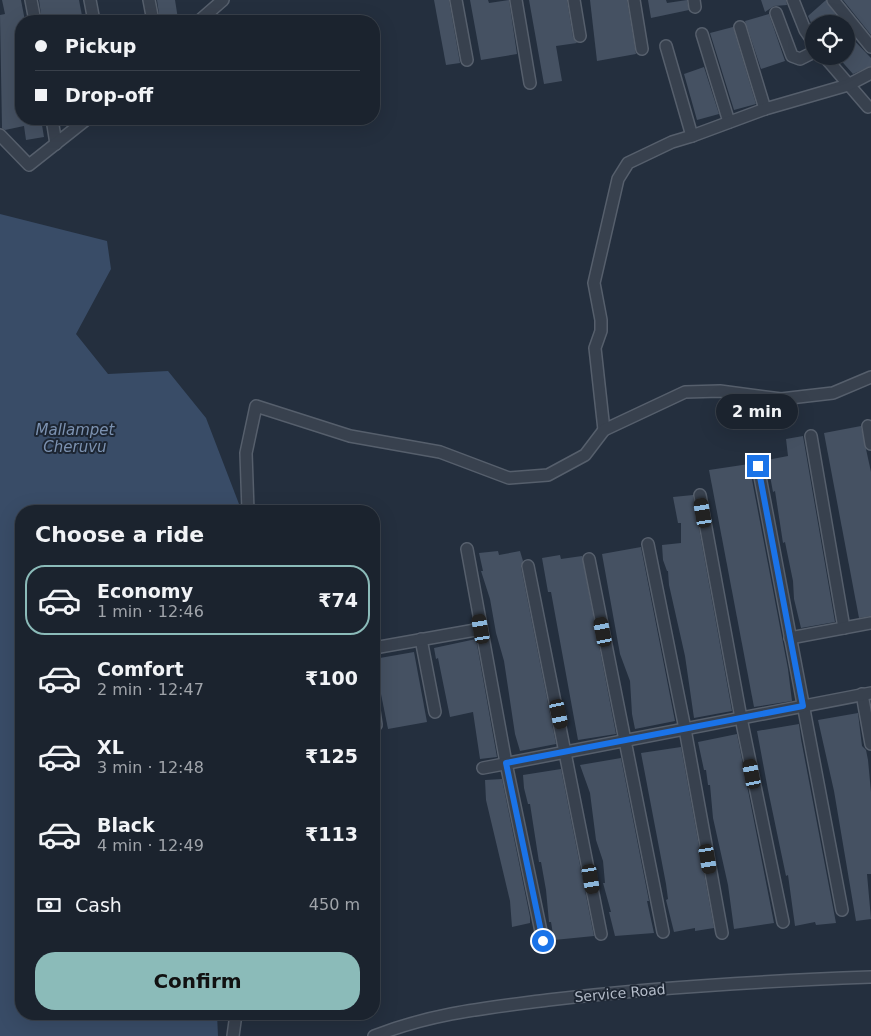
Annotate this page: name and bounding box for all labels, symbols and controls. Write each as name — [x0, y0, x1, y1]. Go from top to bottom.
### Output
map controls — [805, 15, 855, 65]
button: locate — [805, 15, 855, 65]
text: Pickup — [65, 35, 136, 57]
text: Drop-off — [65, 84, 153, 106]
callout: 2 min — [717, 394, 799, 428]
text: 2 min — [732, 402, 782, 421]
water label: Mallampet Cheruvu — [36, 421, 116, 456]
route end — [747, 455, 769, 477]
car — [693, 497, 712, 529]
text: Choose a ride — [35, 522, 204, 547]
icon: car — [37, 578, 82, 623]
text: Economy — [97, 580, 193, 602]
text: ₹74 — [318, 589, 358, 611]
text: 1 min · 12:46 — [97, 602, 204, 621]
car — [471, 613, 490, 645]
car — [592, 616, 613, 648]
icon: car — [37, 656, 82, 701]
text: Comfort — [97, 658, 184, 680]
text: ₹100 — [305, 667, 358, 689]
text: 2 min · 12:47 — [97, 680, 204, 699]
car — [548, 698, 569, 730]
icon: car — [37, 734, 82, 779]
text: XL — [97, 736, 124, 758]
text: ₹125 — [305, 745, 358, 767]
text: 3 min · 12:48 — [97, 758, 204, 777]
car — [741, 758, 762, 790]
icon: car — [37, 812, 82, 857]
text: Black — [97, 814, 155, 836]
text: ₹113 — [305, 823, 358, 845]
text: 4 min · 12:49 — [97, 836, 204, 855]
car — [698, 843, 717, 875]
car — [581, 863, 600, 895]
icon: cash — [35, 891, 63, 919]
text: Cash — [75, 894, 122, 916]
text: 450 m — [309, 895, 360, 914]
route start — [532, 930, 554, 952]
button: Confirm — [35, 952, 360, 1010]
street label: Service Road — [574, 981, 666, 1005]

